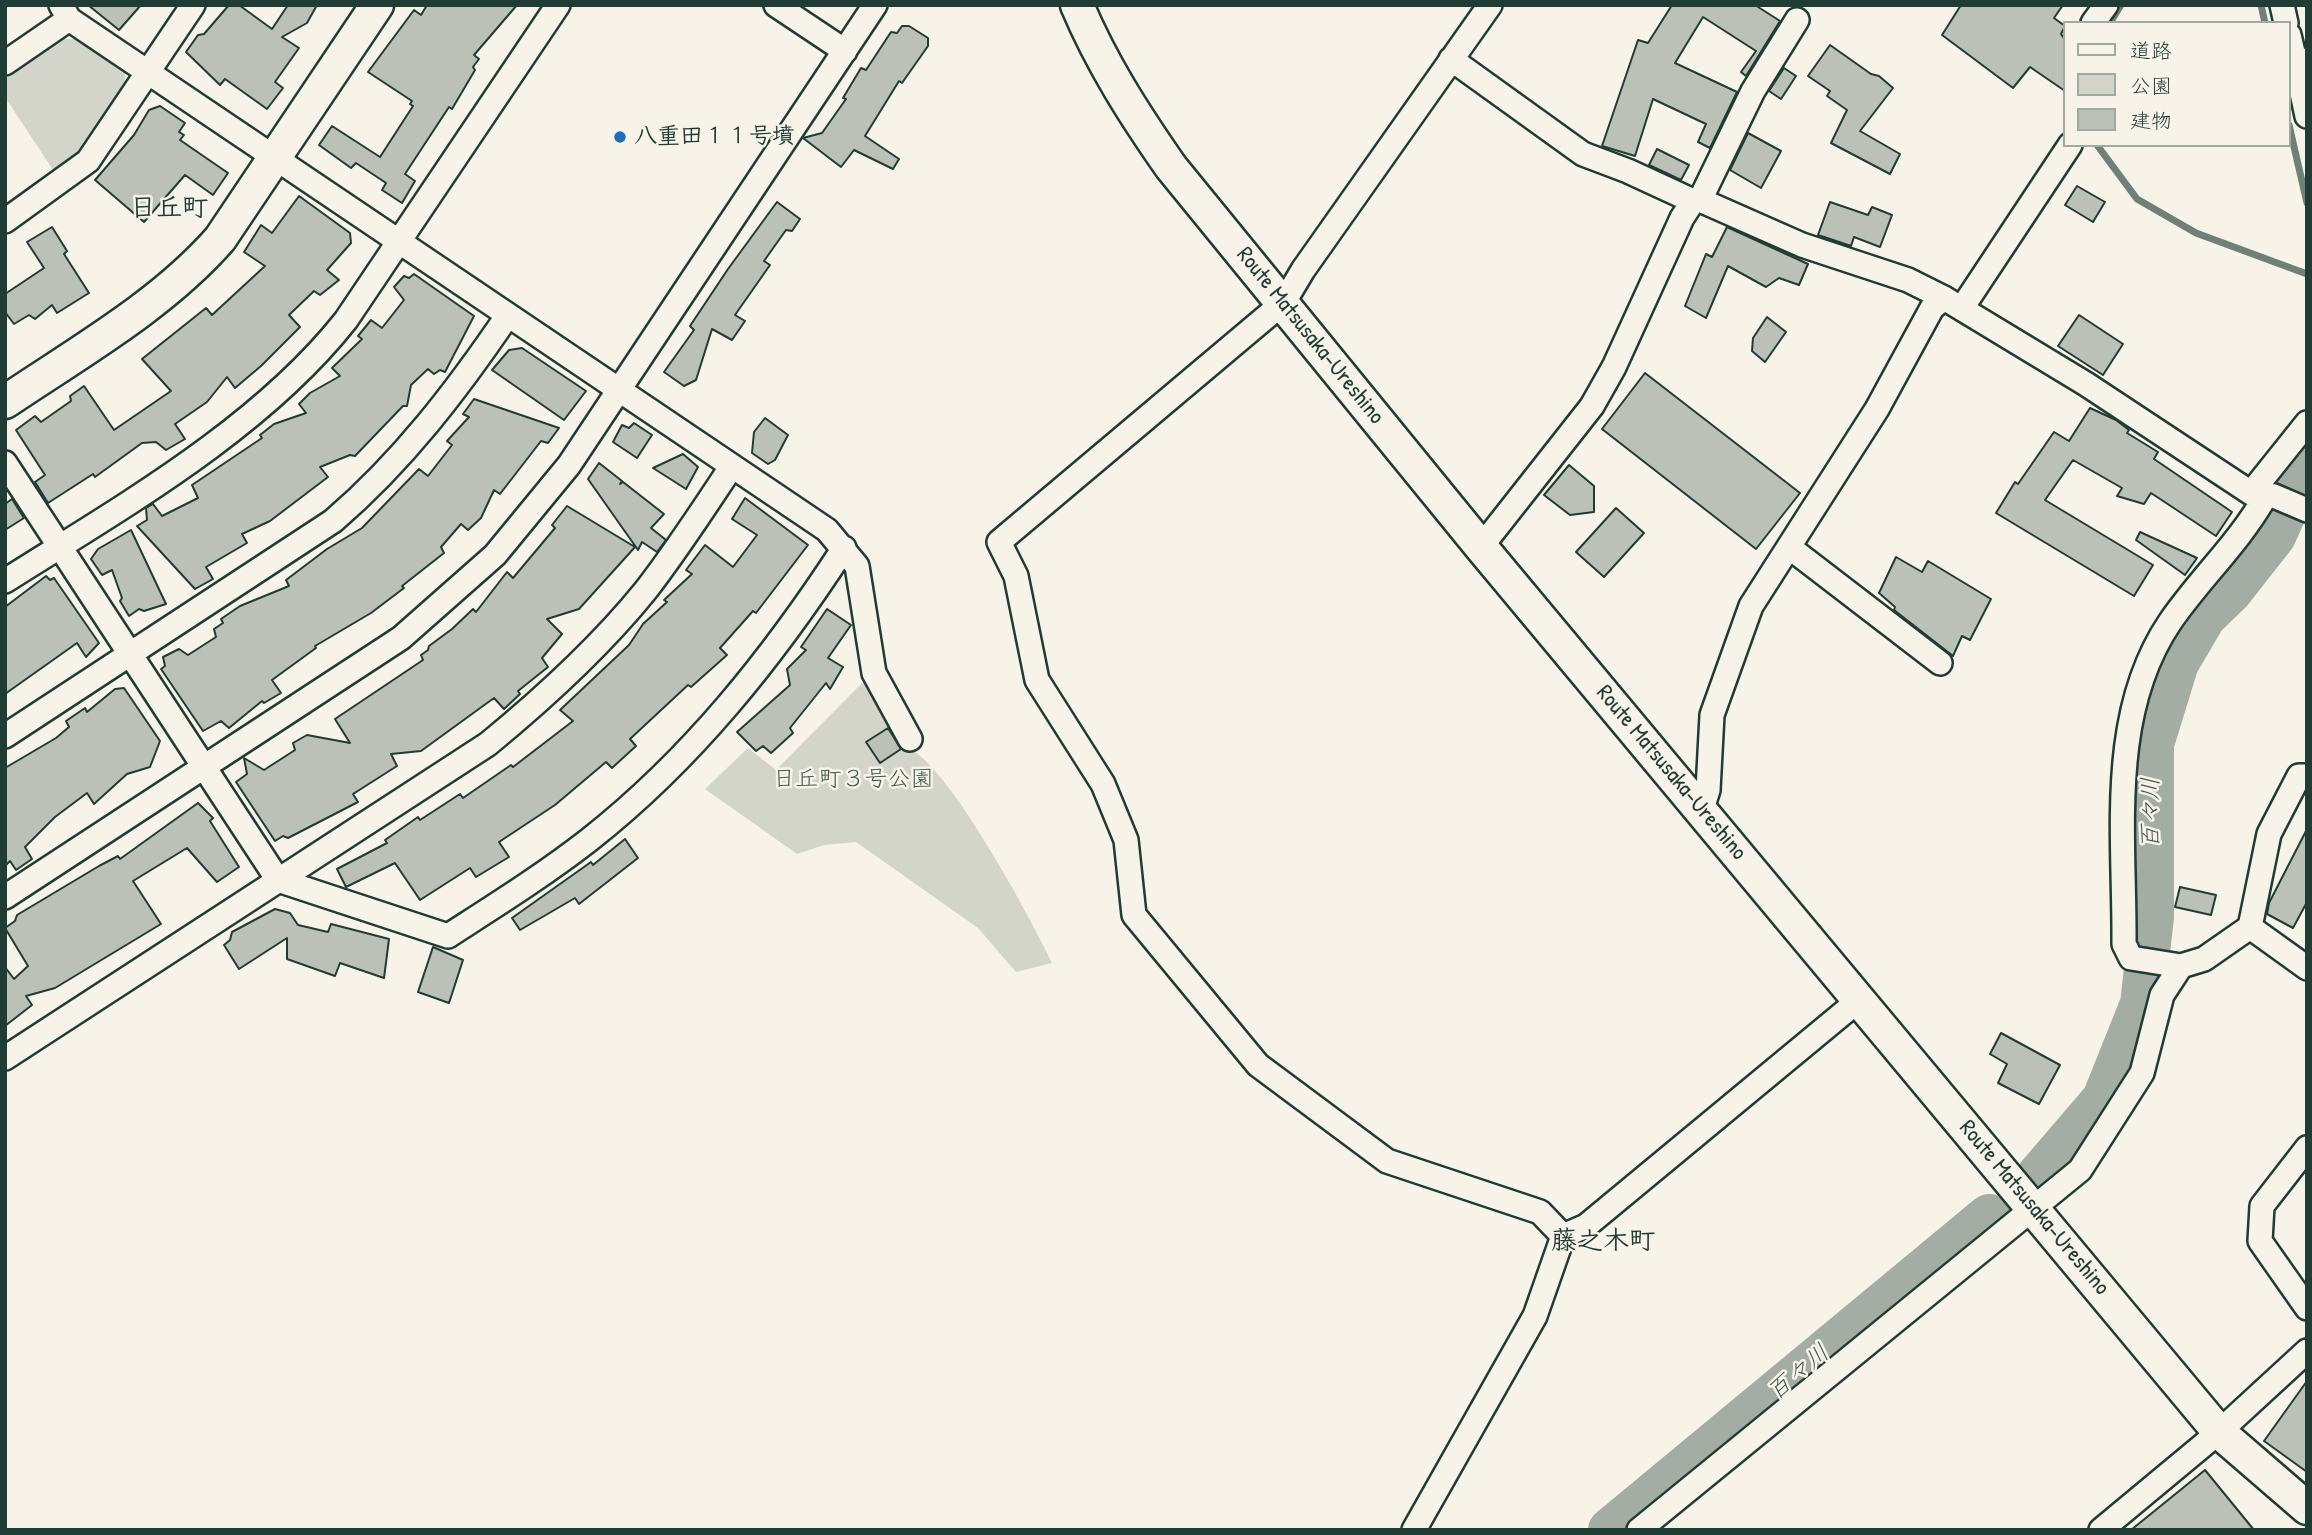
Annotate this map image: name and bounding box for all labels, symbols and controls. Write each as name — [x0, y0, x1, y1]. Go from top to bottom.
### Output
legend — [2064, 21, 2291, 147]
text: 道路 — [2130, 36, 2172, 65]
text: 公園 — [2130, 71, 2172, 100]
text: 建物 — [2130, 106, 2172, 135]
place label: 八重田１１号墳 — [634, 123, 795, 151]
marker: 八重田１１号墳 — [612, 129, 628, 145]
district label: 日丘町 — [130, 193, 208, 225]
street label: Route Matsusaka-Ureshino — [1230, 242, 1390, 430]
street label: Route Matsusaka-Ureshino — [1590, 680, 1752, 866]
park label: 日丘町３号公園 — [773, 766, 933, 794]
water label: 百々川 — [2138, 777, 2166, 849]
street label: Route Matsusaka-Ureshino — [1953, 1115, 2115, 1301]
district label: 藤之木町 — [1551, 1226, 1655, 1258]
water label: 百々川 — [1762, 1339, 1836, 1407]

